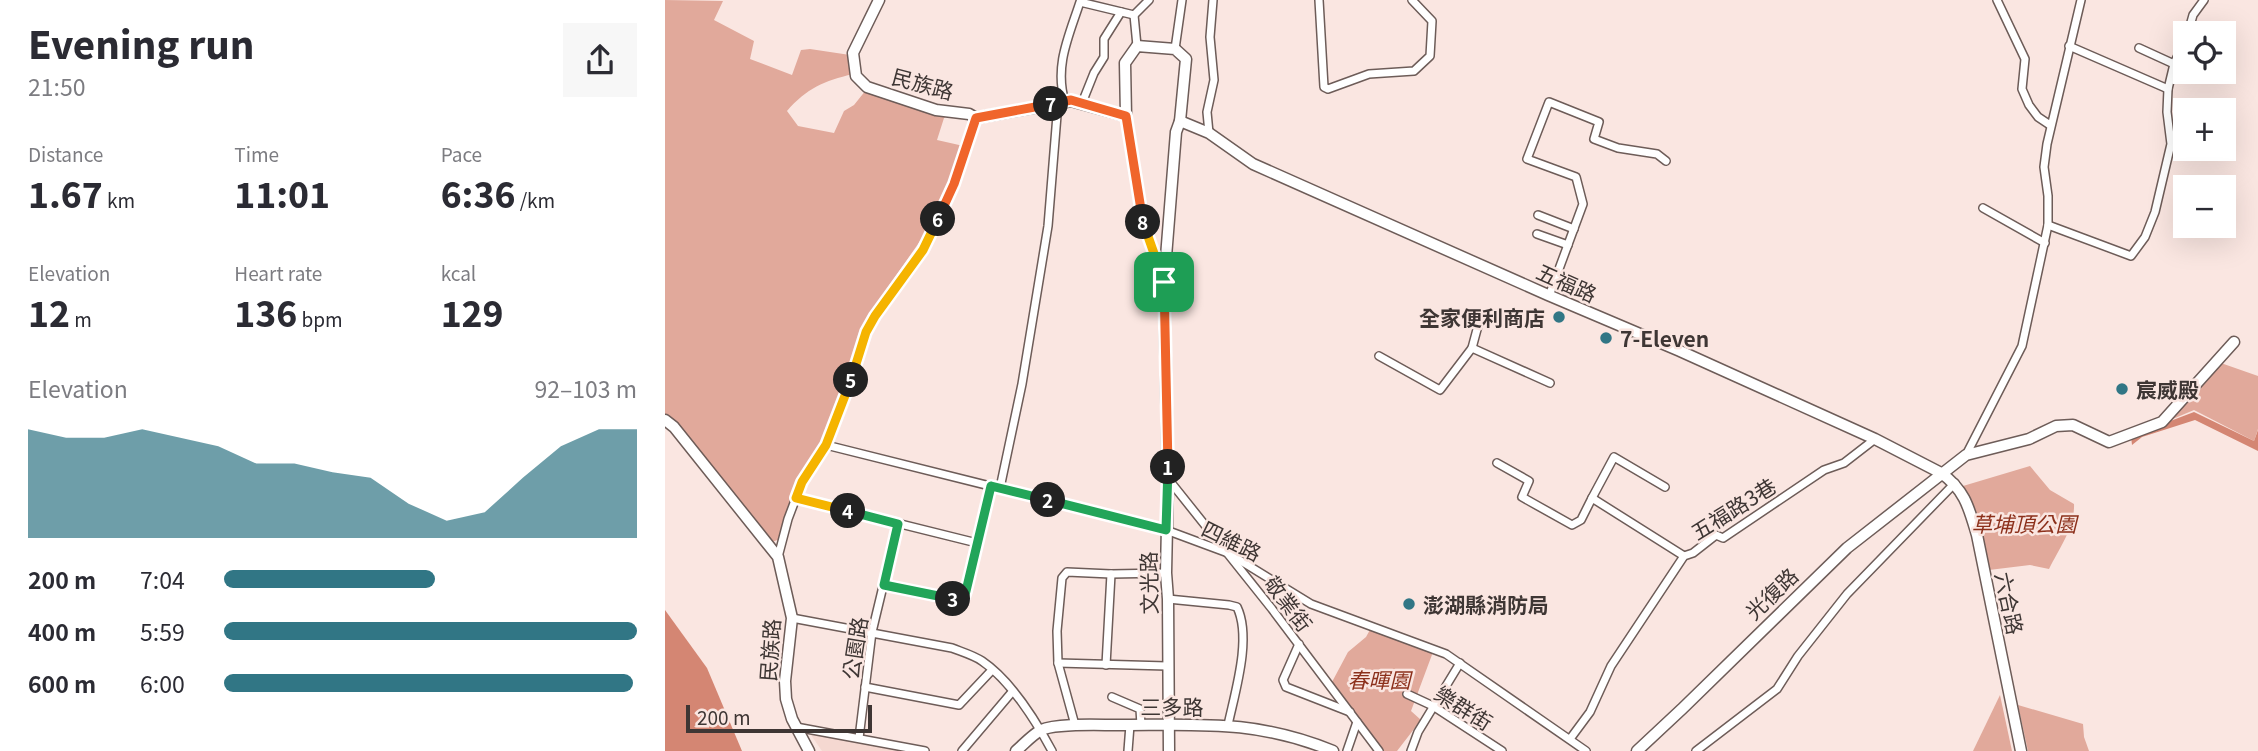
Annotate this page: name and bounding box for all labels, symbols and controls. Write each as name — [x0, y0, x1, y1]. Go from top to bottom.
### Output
text: Evening run — [28, 15, 254, 70]
map controls — [2173, 21, 2236, 238]
button: locate — [2173, 21, 2236, 84]
button: share — [563, 23, 637, 97]
street label: 民族路 — [889, 60, 957, 106]
text: 21:50 — [28, 69, 85, 103]
pin: 7 — [1033, 86, 1069, 122]
text: 7 — [1045, 90, 1056, 117]
button: + — [2173, 98, 2236, 161]
text: Distance — [28, 140, 103, 167]
text: Time — [234, 140, 279, 167]
text: Pace — [441, 140, 482, 167]
text: 1.67 — [28, 167, 103, 218]
text: 11:01 — [234, 167, 330, 218]
text: 6:36 — [441, 167, 515, 218]
button: − — [2173, 175, 2236, 238]
text: km — [103, 186, 135, 213]
text: /km — [515, 186, 555, 213]
pin: 6 — [921, 202, 955, 236]
pin: 8 — [1126, 204, 1161, 240]
text: 6 — [932, 205, 943, 232]
text: 8 — [1137, 208, 1148, 235]
pin — [1134, 252, 1194, 312]
street label: 五福路 — [1532, 255, 1602, 309]
text: Elevation — [28, 259, 110, 286]
text: Heart rate — [234, 259, 322, 286]
text: kcal — [441, 259, 476, 286]
icon: arrive — [1145, 263, 1183, 301]
text: 12 — [28, 286, 70, 337]
text: 136 — [234, 286, 297, 337]
text: 129 — [441, 286, 504, 337]
place label: 全家便利商店 — [1419, 302, 1545, 332]
text: m — [70, 305, 92, 332]
text: bpm — [297, 305, 343, 332]
marker: 全家便利商店 — [1551, 309, 1567, 325]
place label: 7-Eleven — [1620, 323, 1709, 353]
marker: 7-Eleven — [1598, 330, 1614, 346]
pin: 5 — [833, 362, 869, 398]
text: 5 — [845, 366, 856, 393]
text: Elevation — [28, 371, 128, 405]
text: 92–103 m — [534, 371, 637, 405]
place label: 宸威殿 — [2136, 374, 2199, 404]
marker: 宸威殿 — [2114, 381, 2130, 397]
pin: 1 — [1151, 449, 1185, 484]
text: 1 — [1162, 453, 1173, 480]
street label: 五福路3巷 — [1684, 470, 1782, 546]
pin: 2 — [1031, 482, 1065, 518]
text: 2 — [1042, 486, 1053, 513]
pin: 4 — [831, 494, 865, 528]
text: 4 — [842, 497, 853, 524]
park label: 草埔頂公園 — [1972, 508, 2079, 538]
street label: 四維路 — [1197, 513, 1267, 567]
street label: 文光路 — [1132, 551, 1164, 615]
street label: 光復路 — [1738, 560, 1804, 626]
text: 200 m — [28, 562, 96, 596]
text: 7:04 — [140, 562, 185, 596]
street label: 敬業街 — [1258, 569, 1320, 637]
street label: 六合路 — [1989, 569, 2031, 637]
pin: 3 — [935, 582, 971, 616]
text: 3 — [947, 585, 958, 612]
place label: 澎湖縣消防局 — [1423, 589, 1549, 619]
marker: 澎湖縣消防局 — [1401, 596, 1417, 612]
text: 400 m — [28, 614, 96, 648]
text: 5:59 — [140, 614, 185, 648]
street label: 公園路 — [834, 615, 874, 681]
street label: 民族路 — [752, 618, 786, 682]
park label: 春暉園 — [1348, 664, 1413, 694]
text: 600 m — [28, 666, 96, 700]
text: 6:00 — [140, 666, 185, 700]
street label: 樂群街 — [1429, 678, 1499, 736]
street label: 三多路 — [1141, 691, 1204, 721]
scale bar — [686, 702, 871, 734]
text: 200 m — [697, 703, 751, 730]

